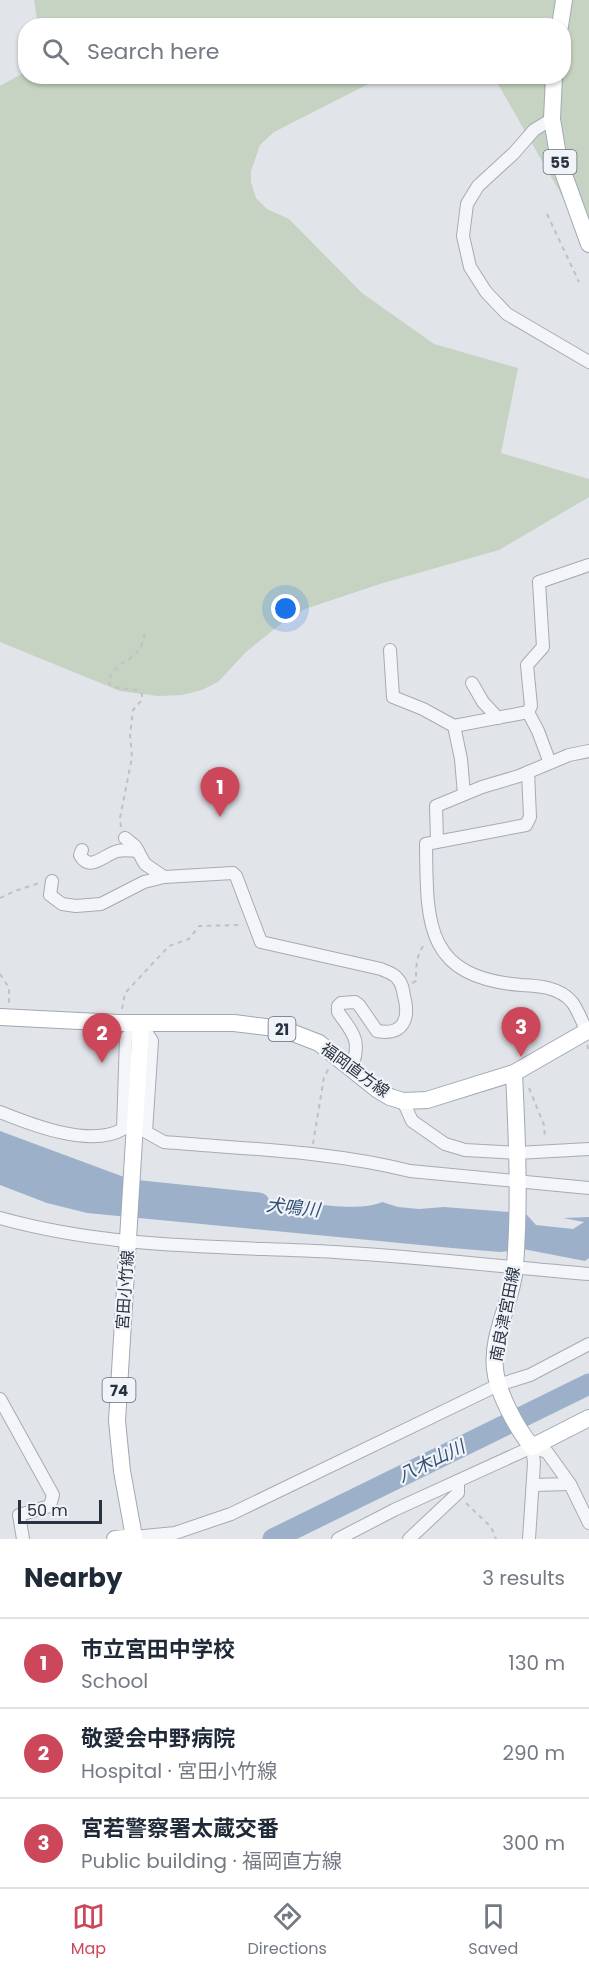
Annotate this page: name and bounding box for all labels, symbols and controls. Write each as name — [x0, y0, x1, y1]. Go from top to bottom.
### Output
search box — [18, 18, 571, 84]
icon: search — [39, 35, 72, 68]
text: Search here — [87, 36, 220, 67]
road number: 55 — [544, 150, 576, 174]
your location — [271, 594, 300, 623]
pin: 1 — [200, 768, 240, 817]
pin: 3 — [502, 1008, 540, 1057]
pin: 2 — [82, 1014, 122, 1063]
road number: 21 — [268, 1017, 296, 1041]
street label: 福岡直方線 — [316, 1037, 394, 1103]
water label: 犬鳴川 — [265, 1192, 323, 1222]
street label: 宮田小竹線 — [111, 1249, 139, 1331]
street label: 南良津宮田線 — [485, 1265, 525, 1363]
road number: 74 — [102, 1378, 136, 1402]
water label: 八木山川 — [393, 1433, 471, 1488]
scale bar — [18, 1497, 102, 1524]
text: 50 m — [27, 1499, 68, 1522]
text: Nearby — [24, 1560, 122, 1596]
text: 3 results — [482, 1564, 565, 1592]
text: 市立宮田中学校 — [81, 1634, 235, 1665]
text: 1 — [40, 1649, 47, 1677]
text: 130 m — [508, 1649, 565, 1677]
text: School — [81, 1667, 148, 1695]
text: 敬愛会中野病院 — [81, 1723, 235, 1754]
text: 2 — [38, 1739, 49, 1767]
text: 290 m — [502, 1739, 565, 1767]
text: Hospital · 宮田小竹線 — [81, 1757, 277, 1785]
text: 宮若警察署太蔵交番 — [81, 1813, 279, 1844]
text: 3 — [37, 1829, 50, 1857]
text: 300 m — [502, 1829, 565, 1857]
text: Public building · 福岡直方線 — [81, 1847, 342, 1875]
tab: Map — [71, 1900, 106, 1961]
tab: Directions — [248, 1900, 327, 1961]
tab: Saved — [468, 1900, 518, 1961]

